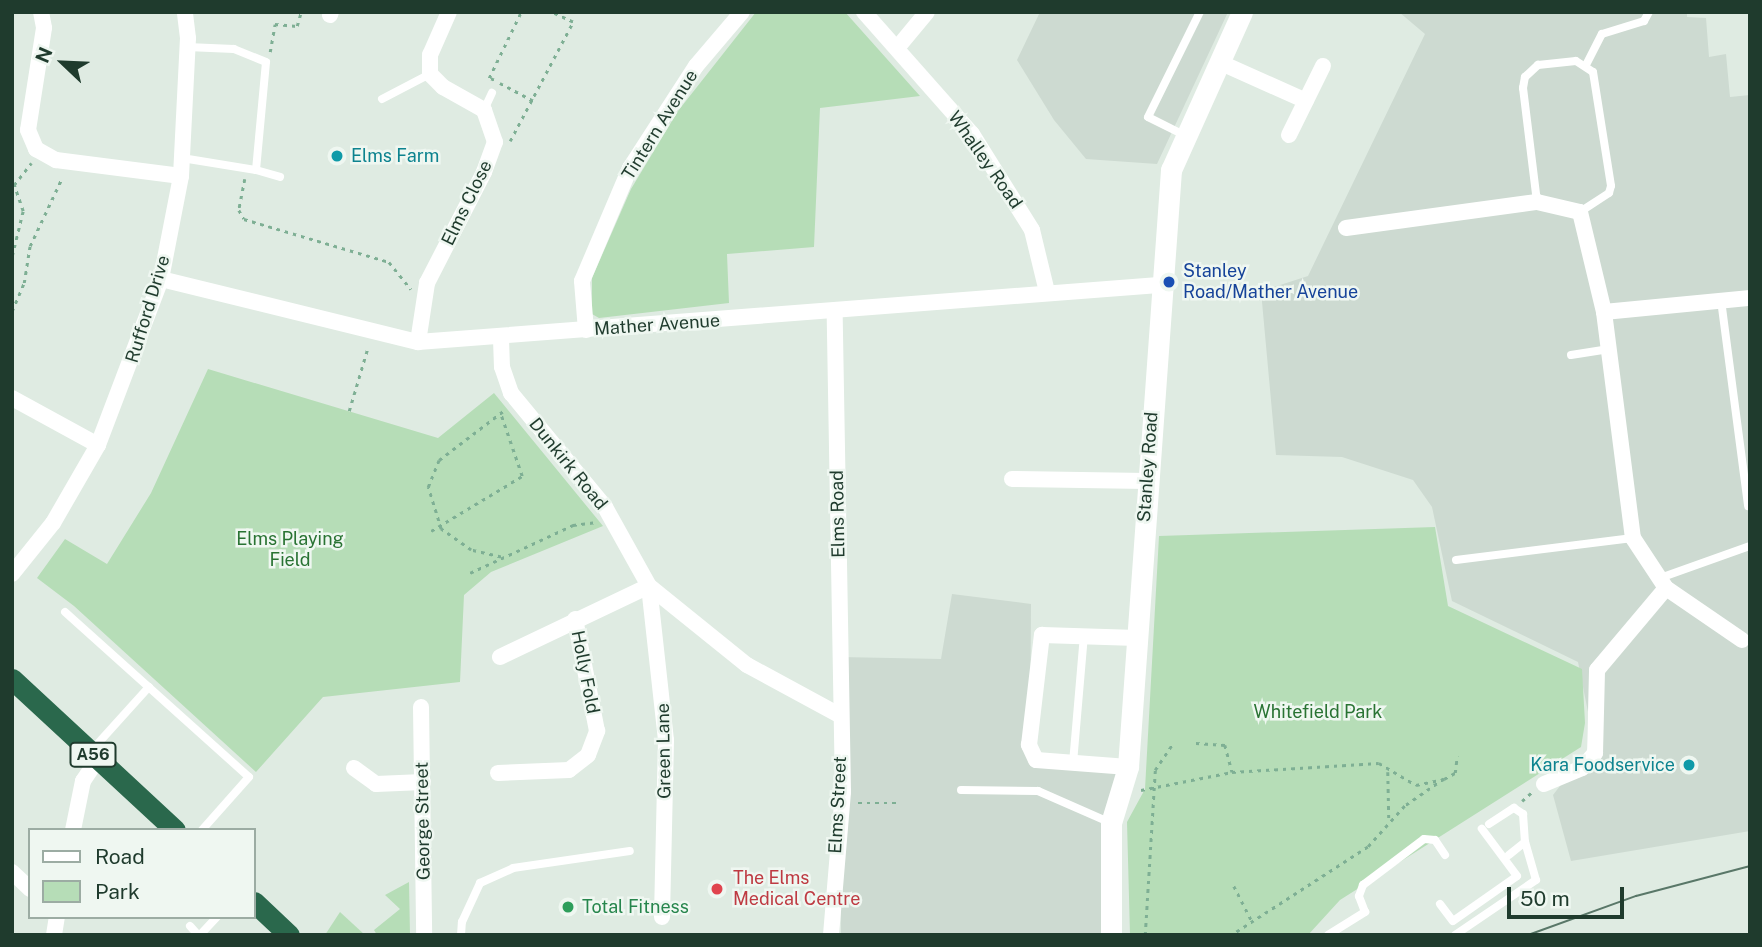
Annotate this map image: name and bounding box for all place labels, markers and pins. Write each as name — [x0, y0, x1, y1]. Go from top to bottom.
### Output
place label: Elms Farm — [351, 145, 439, 167]
marker: Elms Farm — [329, 148, 345, 164]
place label: Stanley Road/Mather Avenue — [1183, 261, 1358, 304]
marker: Stanley Road/Mather Avenue — [1161, 274, 1177, 290]
place label: Kara Foodservice — [1530, 754, 1675, 776]
marker: Kara Foodservice — [1681, 757, 1697, 773]
place label: The Elms Medical Centre — [733, 868, 860, 910]
marker: The Elms Medical Centre — [707, 879, 727, 899]
place label: Total Fitness — [582, 896, 689, 918]
marker: Total Fitness — [560, 899, 576, 915]

